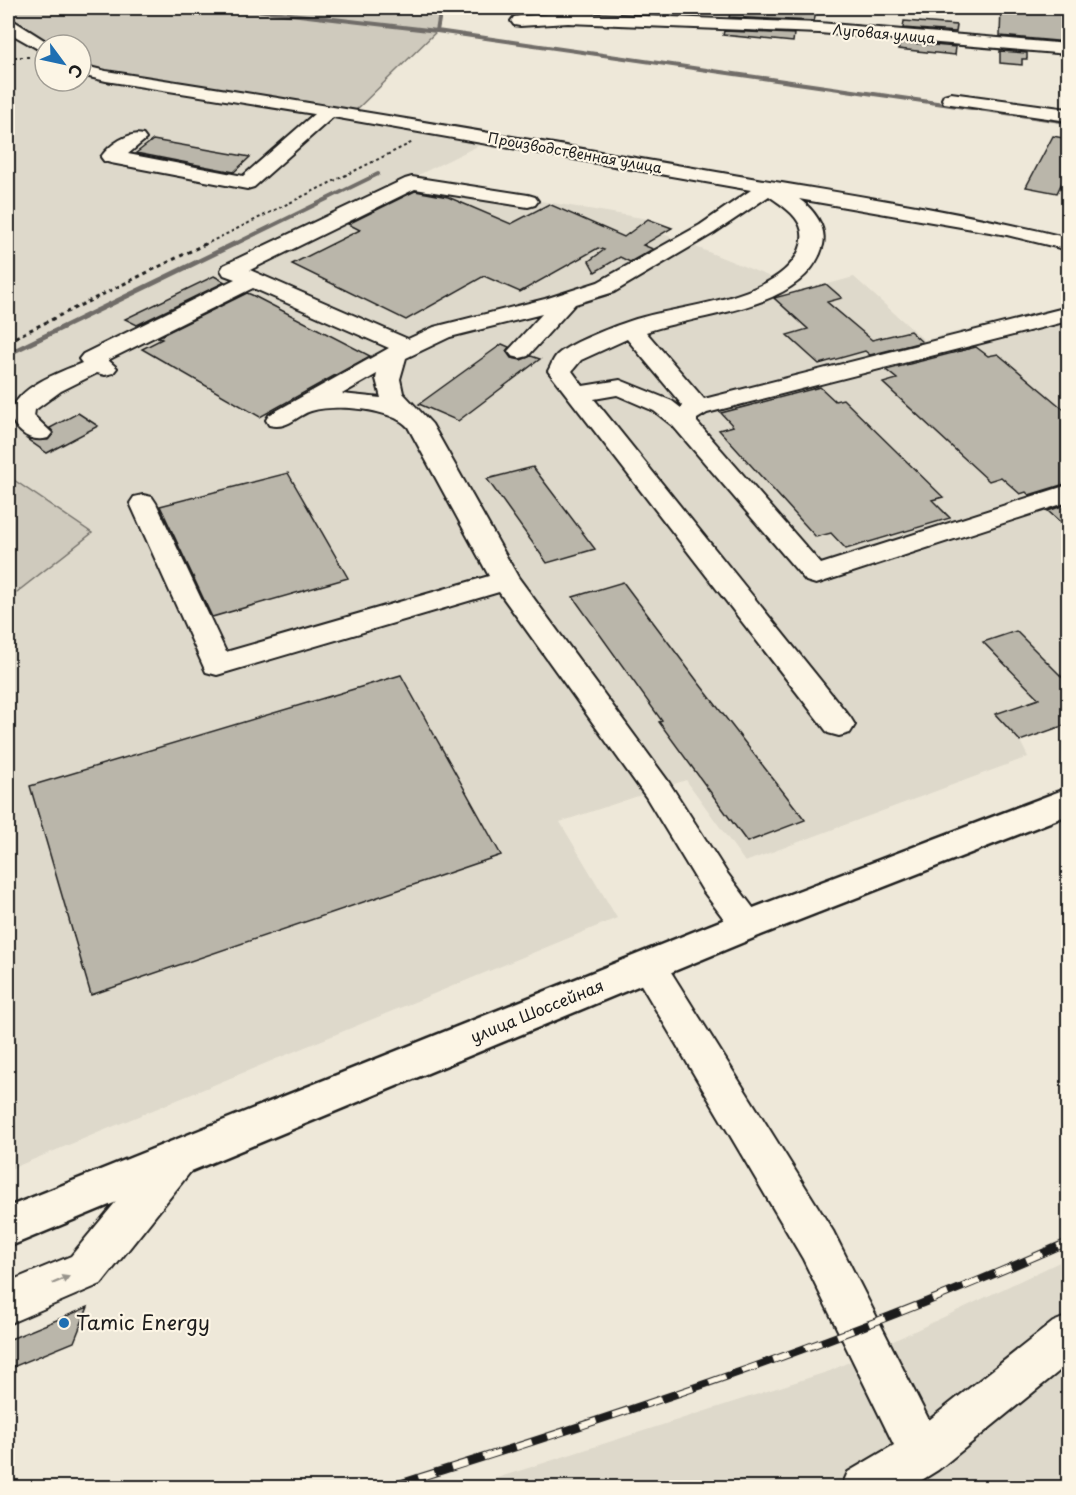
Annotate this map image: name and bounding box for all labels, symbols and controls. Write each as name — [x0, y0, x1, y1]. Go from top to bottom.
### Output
street label: Луговая улица — [832, 19, 936, 48]
north arrow — [33, 33, 93, 93]
text: С — [63, 60, 90, 83]
street label: Производственная улица — [486, 127, 664, 178]
street label: улица Шоссейная — [466, 972, 607, 1048]
one-way arrow — [53, 1275, 71, 1285]
place label: Tamic Energy — [76, 1307, 210, 1337]
marker: Tamic Energy — [57, 1316, 71, 1330]

